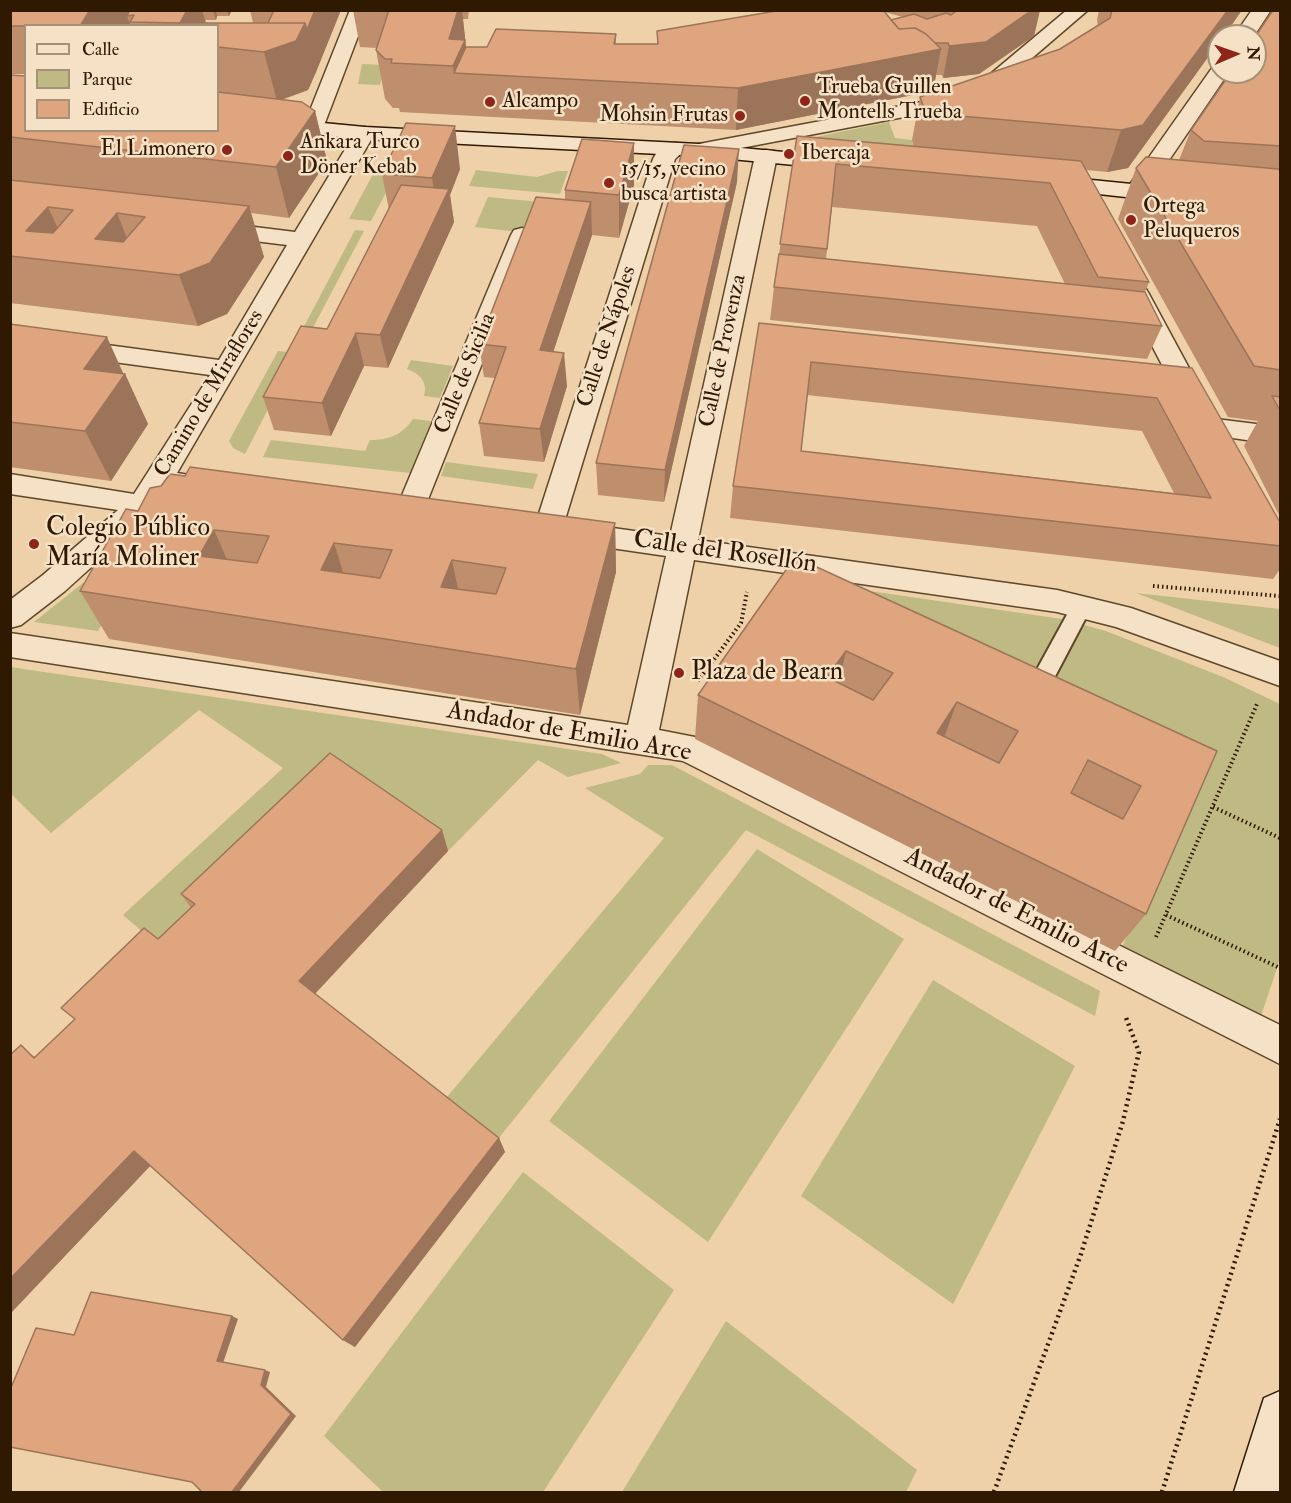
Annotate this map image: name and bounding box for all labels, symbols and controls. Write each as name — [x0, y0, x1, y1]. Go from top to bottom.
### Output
legend — [24, 24, 219, 132]
north arrow — [1207, 24, 1267, 84]
text: Calle — [82, 38, 119, 61]
text: N — [1243, 46, 1263, 61]
text: Parque — [82, 68, 132, 91]
place label: Trueba Guillen Montells Trueba — [817, 75, 962, 126]
place label: Alcampo — [502, 89, 578, 115]
marker: Trueba Guillen Montells Trueba — [798, 94, 812, 108]
marker: Alcampo — [483, 95, 497, 109]
text: Edificio — [82, 98, 139, 121]
place label: Mohsin Frutas — [599, 103, 728, 129]
marker: Mohsin Frutas — [733, 109, 747, 123]
place label: Ankara Turco Döner Kebab — [300, 130, 420, 182]
place label: El Limonero — [100, 137, 215, 163]
place label: Ibercaja — [801, 141, 870, 167]
marker: El Limonero — [220, 143, 234, 157]
marker: Ibercaja — [782, 147, 796, 161]
marker: Ankara Turco Döner Kebab — [281, 149, 295, 163]
place label: 15/15, vecino busca artista — [621, 157, 727, 208]
marker: 15/15, vecino busca artista — [602, 176, 616, 190]
place label: Ortega Peluqueros — [1143, 194, 1240, 246]
marker: Ortega Peluqueros — [1124, 213, 1138, 227]
street label: Calle de Nápoles — [573, 263, 643, 411]
street label: Calle de Provenza — [695, 272, 753, 430]
street label: Camino de Miraflores — [150, 306, 270, 482]
street label: Calle de Sicilia — [430, 310, 502, 438]
place label: Colegio Público María Moliner — [46, 513, 210, 574]
street label: Calle del Rosellón — [631, 525, 819, 581]
marker: Colegio Público María Moliner — [27, 537, 41, 551]
place label: Plaza de Bearn — [691, 657, 843, 689]
marker: Plaza de Bearn — [672, 666, 686, 680]
street label: Andador de Emilio Arce — [444, 696, 694, 770]
street label: Andador de Emilio Arce — [899, 842, 1133, 982]

